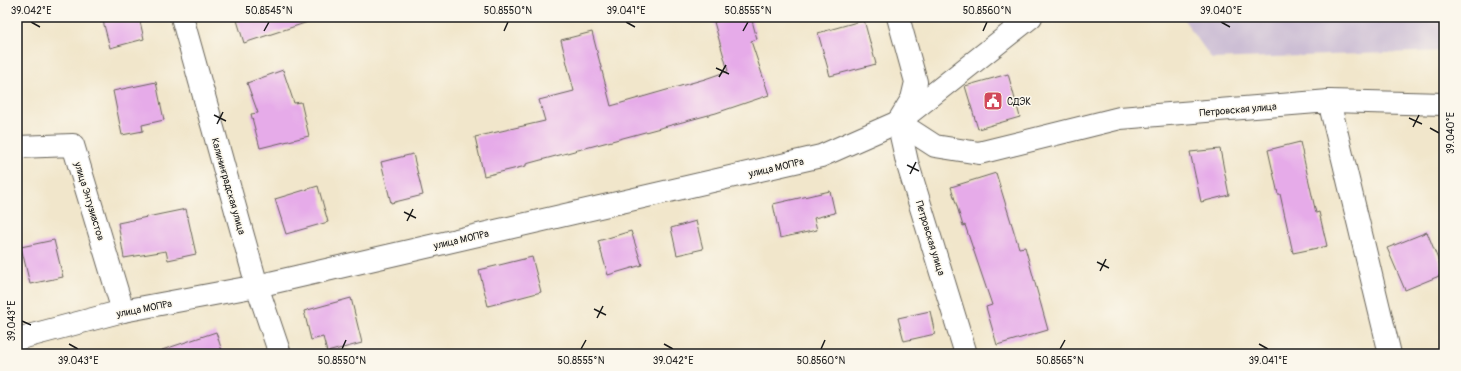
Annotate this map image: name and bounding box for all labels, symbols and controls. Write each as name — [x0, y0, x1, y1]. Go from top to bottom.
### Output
text: 39.042°E — [11, 5, 51, 17]
text: 50.8545°N — [245, 5, 293, 17]
text: 50.8550°N — [484, 5, 532, 17]
text: 39.041°E — [606, 5, 646, 17]
text: 50.8555°N — [725, 5, 772, 17]
text: 50.8560°N — [963, 5, 1012, 17]
text: 39.040°E — [1200, 5, 1242, 17]
public building icon: СДЭК — [982, 90, 1004, 112]
place label: СДЭК — [1007, 96, 1031, 108]
street label: Петровская улица — [1199, 101, 1278, 119]
text: 39.040°E — [1445, 112, 1457, 154]
street label: Калининградская улица — [208, 137, 248, 236]
street label: улица МОПРа — [746, 156, 805, 180]
street label: улица Энтузиастов — [71, 160, 107, 242]
street label: Петровская улица — [913, 199, 947, 277]
street label: улица МОПРа — [431, 228, 490, 252]
street label: улица МОПРа — [114, 298, 173, 320]
text: 39.043°E — [6, 301, 18, 341]
text: 39.043°E — [58, 355, 98, 367]
text: 50.8550°N — [318, 355, 366, 367]
text: 50.8555°N — [558, 355, 605, 367]
text: 39.042°E — [653, 355, 693, 367]
text: 50.8560°N — [797, 355, 846, 367]
text: 50.8565°N — [1036, 355, 1084, 367]
text: 39.041°E — [1248, 355, 1288, 367]

